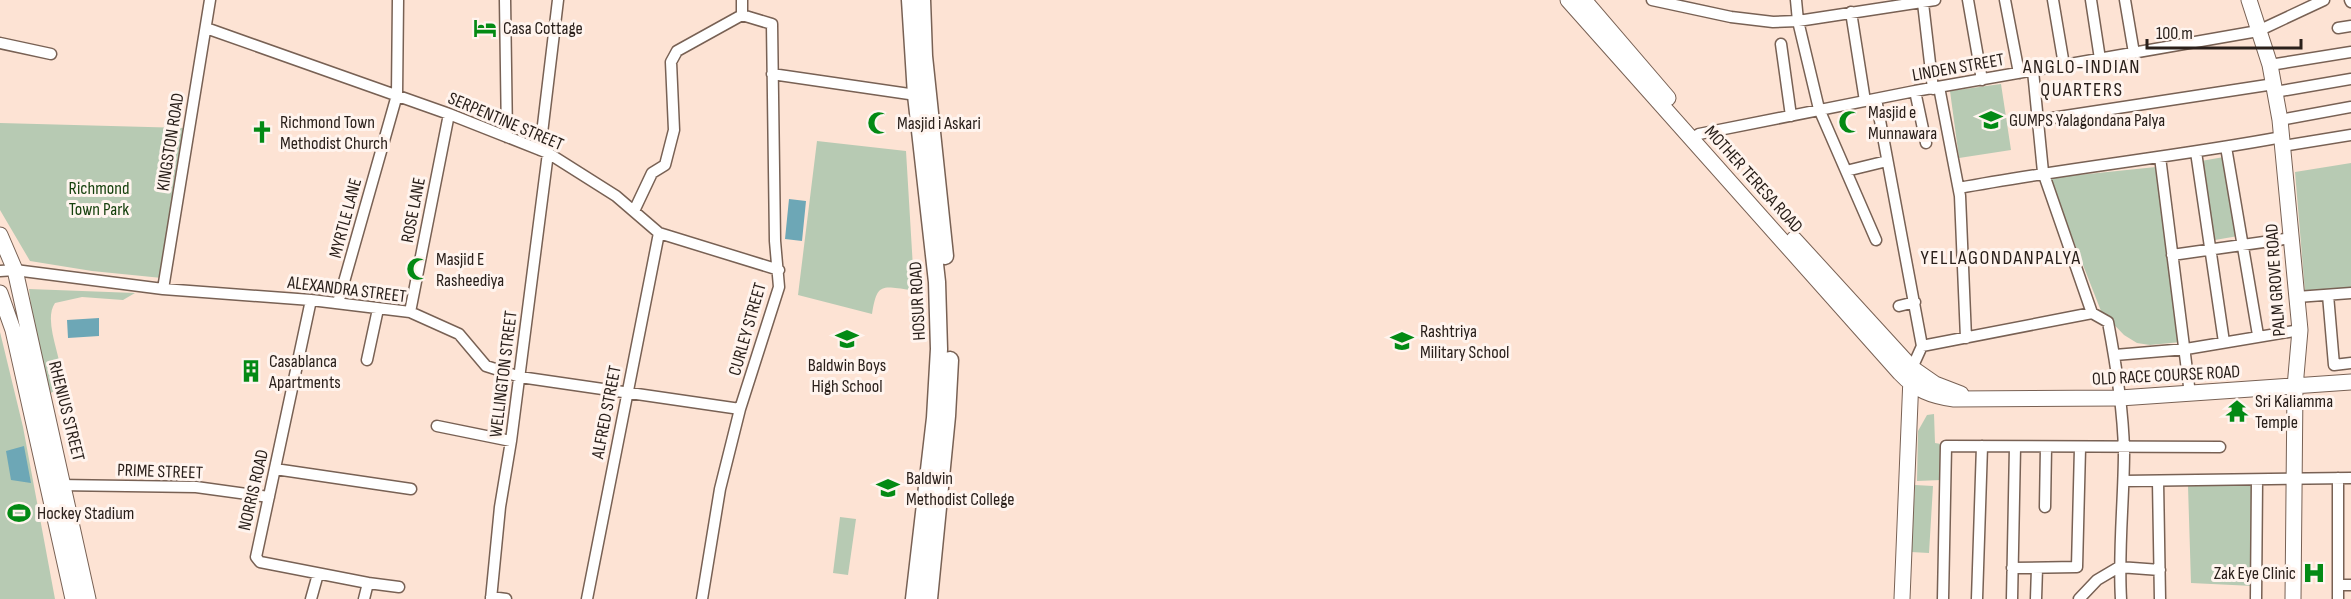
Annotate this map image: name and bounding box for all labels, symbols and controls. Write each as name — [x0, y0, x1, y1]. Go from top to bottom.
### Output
scale bar — [2147, 12, 2302, 50]
hotel icon: Casa Cottage — [472, 15, 498, 41]
place label: Casa Cottage — [503, 18, 583, 39]
text: 100 m — [2156, 23, 2193, 44]
street label: LINDEN STREET — [1910, 49, 2006, 86]
district label: ANGLO-INDIAN QUARTERS — [2022, 55, 2141, 102]
street label: SERPENTINE STREET — [445, 88, 567, 155]
street label: KINGSTON ROAD — [152, 92, 189, 193]
place label: Masjid e Munnawara — [1868, 102, 1937, 144]
school or university icon: GUMPS Yalagondana Palya — [1978, 107, 2004, 133]
mosque icon: Masjid e Munnawara — [1837, 109, 1863, 135]
mosque icon: Masjid i Askari — [866, 110, 892, 136]
place label: GUMPS Yalagondana Palya — [2009, 110, 2165, 131]
place label: Richmond Town Methodist Church — [280, 112, 388, 154]
place label: Masjid i Askari — [897, 113, 981, 134]
church icon: Richmond Town Methodist Church — [249, 119, 275, 145]
street label: MOTHER TERESA ROAD — [1700, 122, 1807, 237]
street label: MYRTLE LANE — [325, 176, 366, 260]
street label: ROSE LANE — [397, 176, 430, 245]
park label: Richmond Town Park — [69, 178, 129, 220]
street label: PALM GROVE ROAD — [2261, 223, 2290, 337]
district label: YELLAGONDANPALYA — [1920, 246, 2082, 270]
place label: Masjid E Rasheediya — [436, 249, 504, 291]
mosque icon: Masjid E Rasheediya — [405, 256, 431, 282]
street label: HOSUR ROAD — [905, 261, 930, 341]
street label: ALEXANDRA STREET — [285, 272, 407, 307]
street label: CURLEY STREET — [724, 280, 771, 378]
street label: WELLINGTON STREET — [485, 310, 522, 439]
place label: Rashtriya Military School — [1420, 321, 1509, 363]
school or university icon: Baldwin Boys High School — [834, 326, 860, 352]
school or university icon: Rashtriya Military School — [1389, 328, 1415, 354]
place label: Casablanca Apartments — [268, 351, 341, 393]
place label: Baldwin Boys High School — [808, 355, 886, 397]
building icon: Casablanca Apartments — [238, 358, 264, 384]
street label: RHENIUS STREET — [44, 359, 89, 463]
street label: OLD RACE COURSE ROAD — [2091, 361, 2241, 390]
street label: ALFRED STREET — [587, 364, 626, 461]
place label: Sri Kaliamma Temple — [2255, 391, 2333, 433]
temple icon: Sri Kaliamma Temple — [2224, 398, 2250, 424]
street label: NORRIS ROAD — [234, 448, 273, 533]
street label: PRIME STREET — [117, 460, 203, 483]
place label: Baldwin Methodist College — [906, 468, 1015, 510]
school or university icon: Baldwin Methodist College — [875, 475, 901, 501]
sports icon: Hockey Stadium — [6, 500, 32, 526]
place label: Hockey Stadium — [37, 503, 134, 524]
hospital icon: Zak Eye Clinic — [2301, 560, 2327, 586]
place label: Zak Eye Clinic — [2214, 563, 2296, 584]

